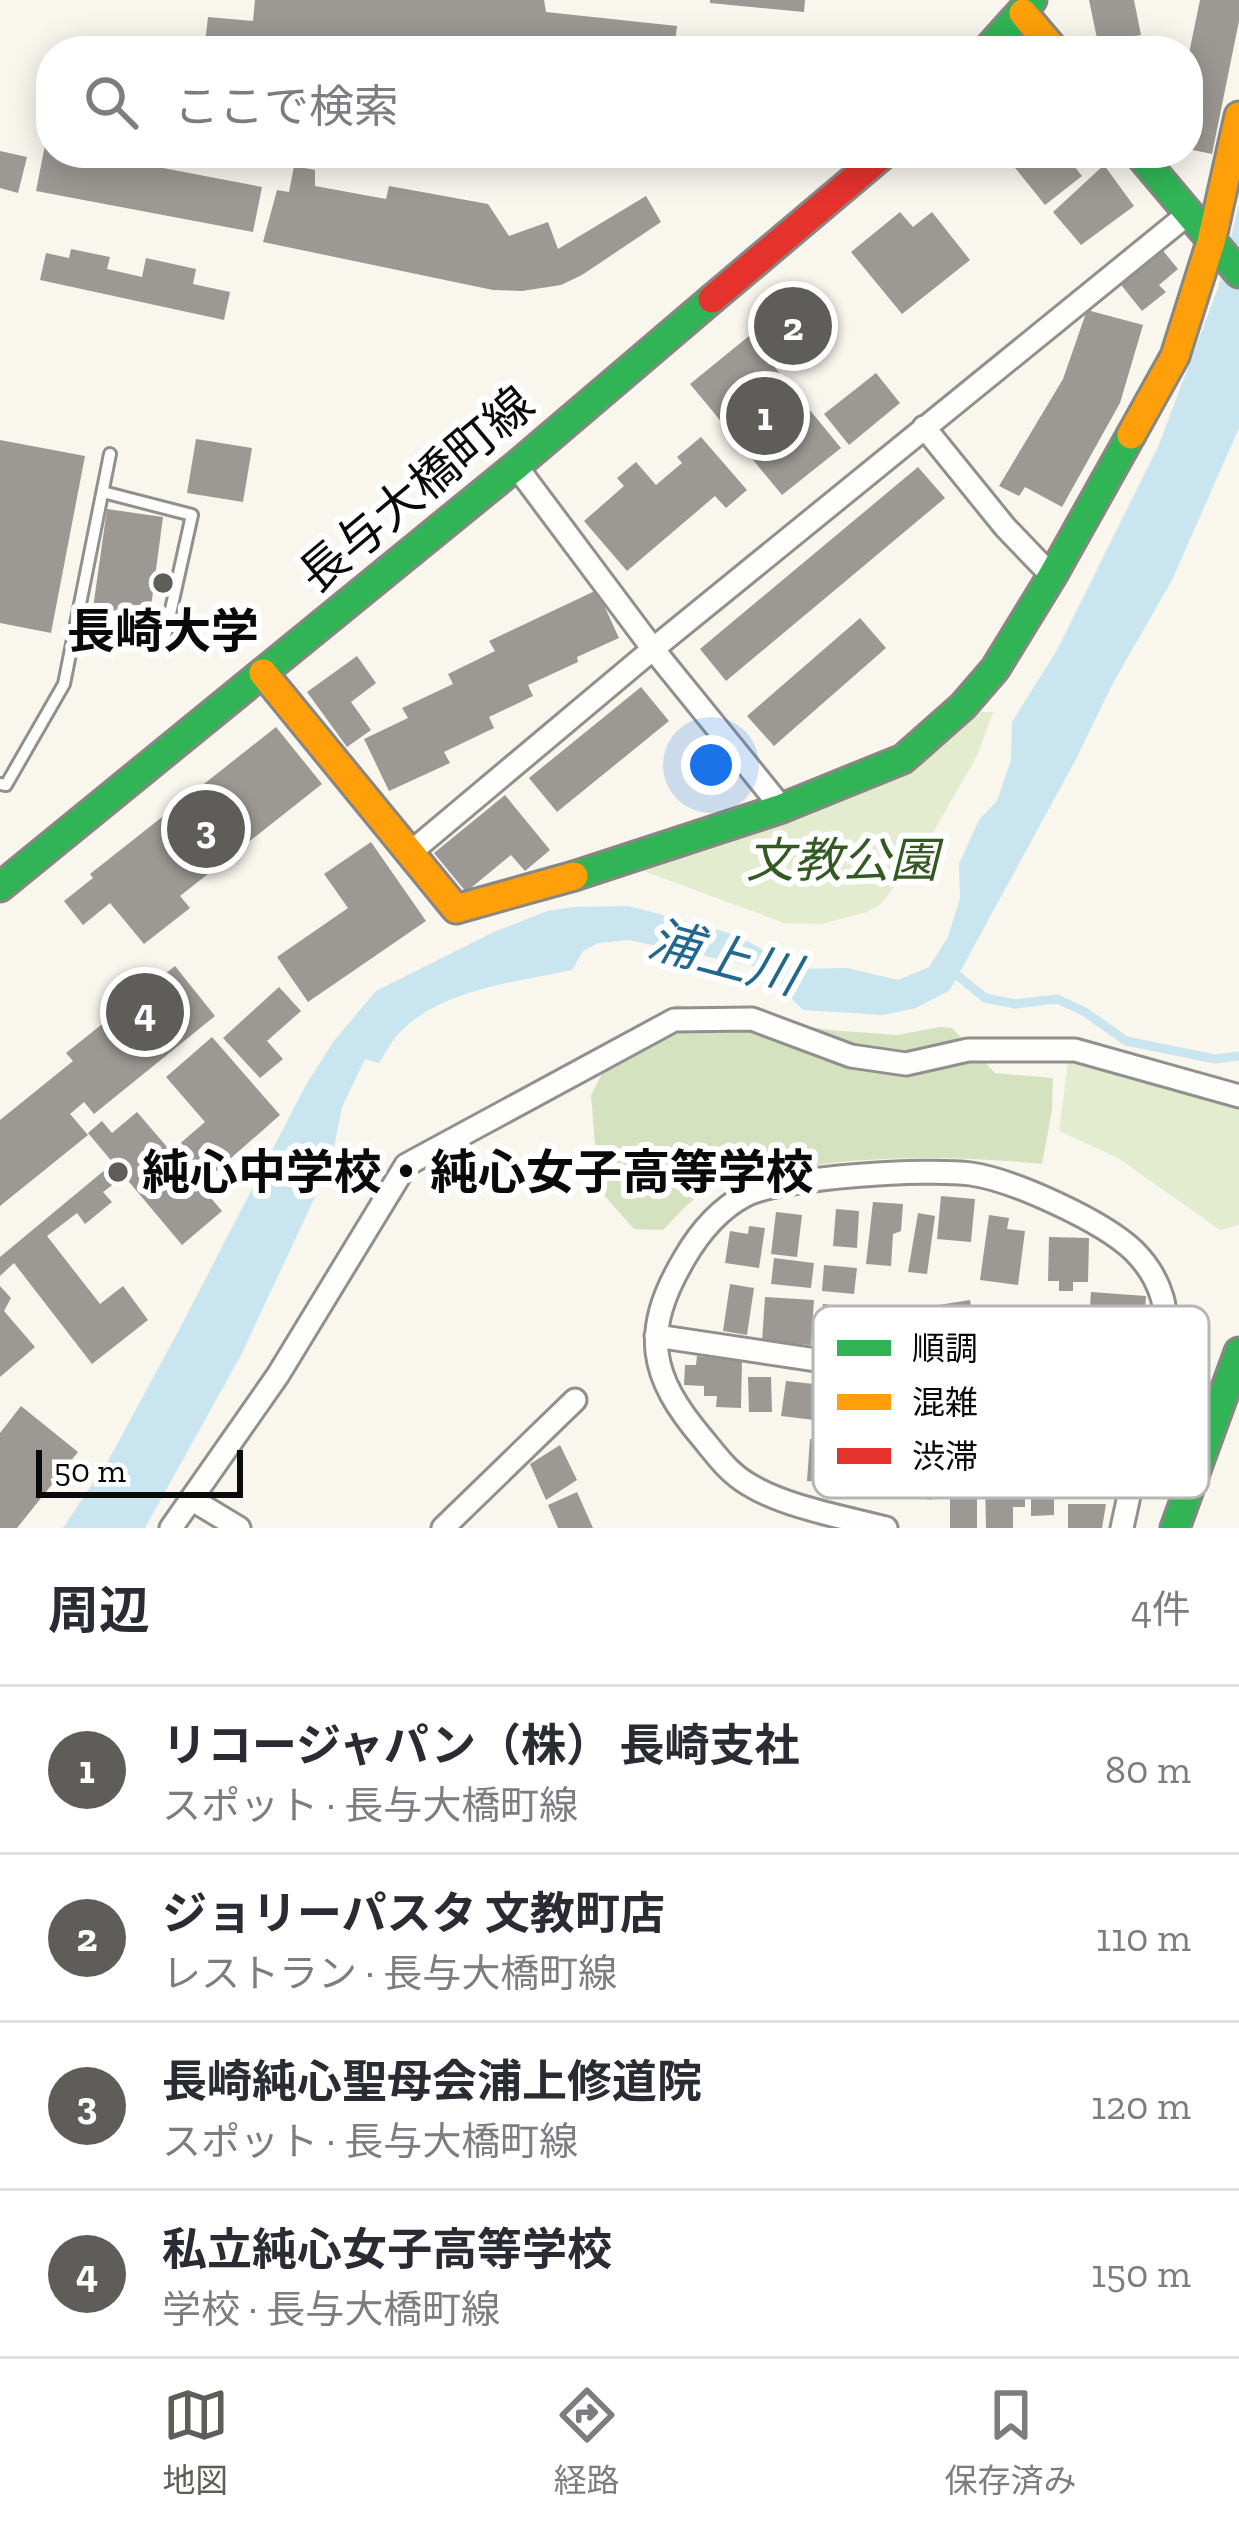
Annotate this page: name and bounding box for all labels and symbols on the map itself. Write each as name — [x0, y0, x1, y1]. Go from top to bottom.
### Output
pin: 2 — [754, 281, 832, 371]
pin: 1 — [726, 371, 804, 461]
street label: 長与大橋町線 — [288, 375, 545, 604]
marker: 長崎大学 — [150, 570, 176, 596]
place label: 長崎大学 — [67, 603, 259, 660]
your location — [681, 735, 741, 795]
pin: 3 — [167, 784, 245, 874]
park label: 文教公園 — [746, 832, 944, 889]
water label: 浦上川 — [642, 908, 810, 1008]
pin: 4 — [106, 967, 184, 1057]
place label: 純心中学校・純心女子高等学校 — [142, 1144, 814, 1201]
marker: 純心中学校・純心女子高等学校 — [105, 1159, 131, 1185]
legend — [813, 1306, 1209, 1498]
text: 順調 — [912, 1329, 978, 1368]
text: 混雑 — [912, 1383, 978, 1422]
text: 渋滞 — [912, 1437, 978, 1476]
scale bar — [36, 1444, 243, 1497]

